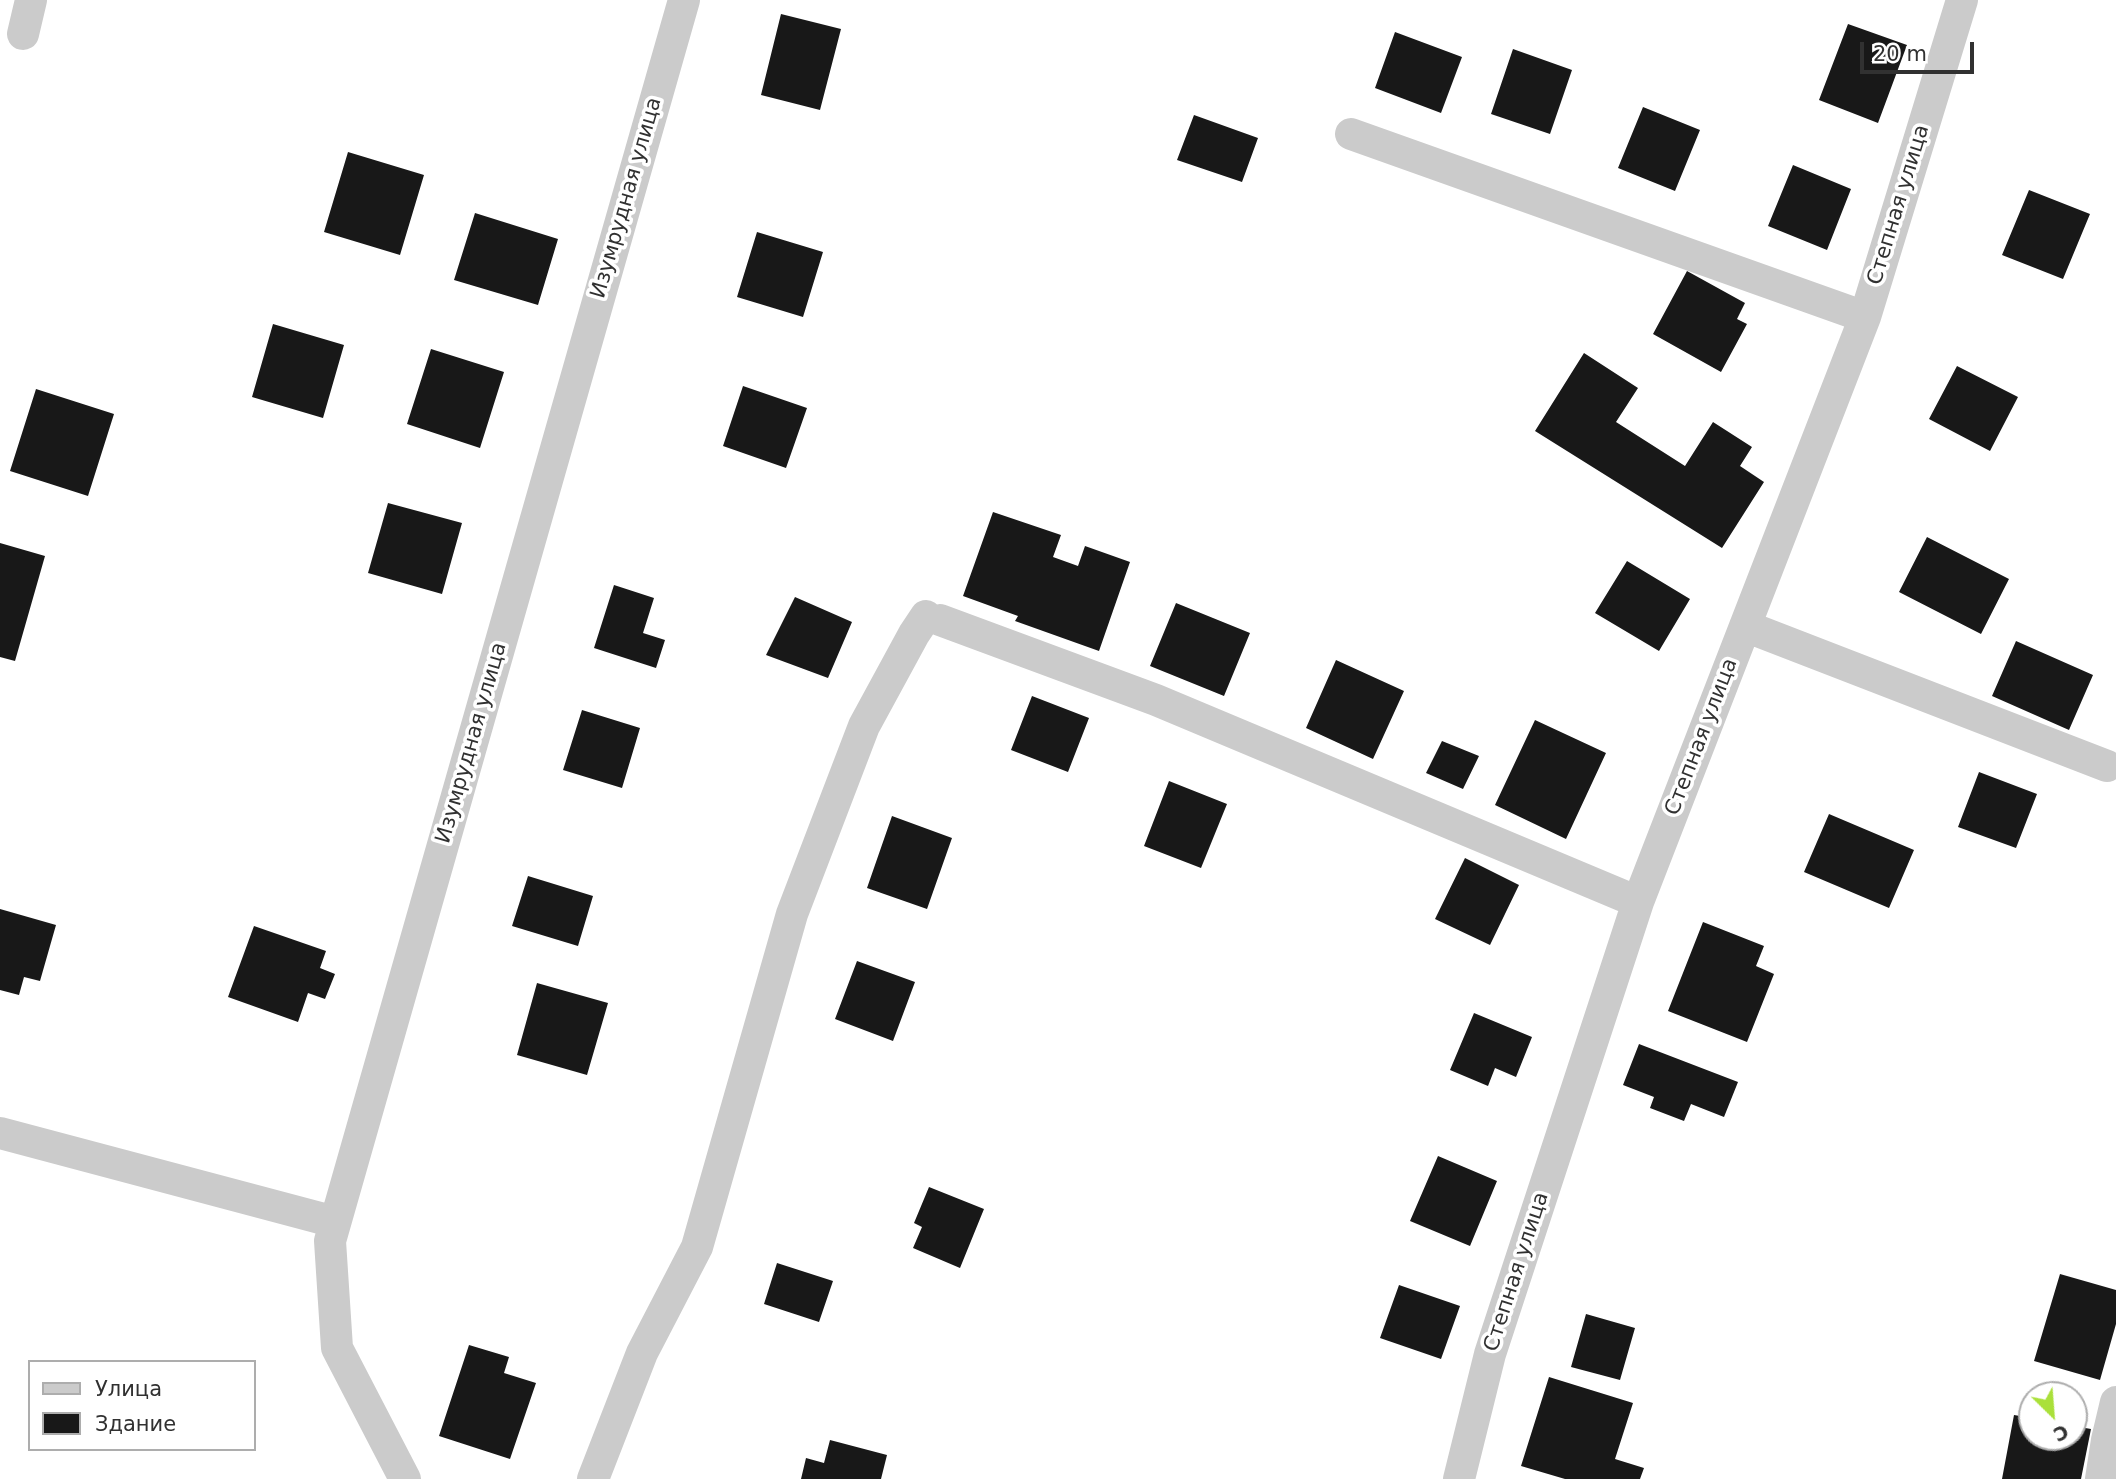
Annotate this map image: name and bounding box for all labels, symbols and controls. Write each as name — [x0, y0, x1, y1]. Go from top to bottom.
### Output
scale bar — [1864, 28, 1978, 72]
text: 20 m — [1873, 42, 1927, 66]
street label: Изумрудная улица — [586, 95, 668, 301]
street label: Степная улица — [1863, 122, 1935, 288]
street label: Изумрудная улица — [431, 640, 513, 846]
street label: Степная улица — [1660, 655, 1744, 819]
street label: Степная улица — [1479, 1189, 1555, 1355]
legend — [28, 1360, 256, 1451]
text: Улица — [95, 1377, 162, 1401]
north arrow — [2018, 1381, 2088, 1451]
text: Здание — [95, 1412, 176, 1436]
text: С — [2050, 1420, 2072, 1446]

